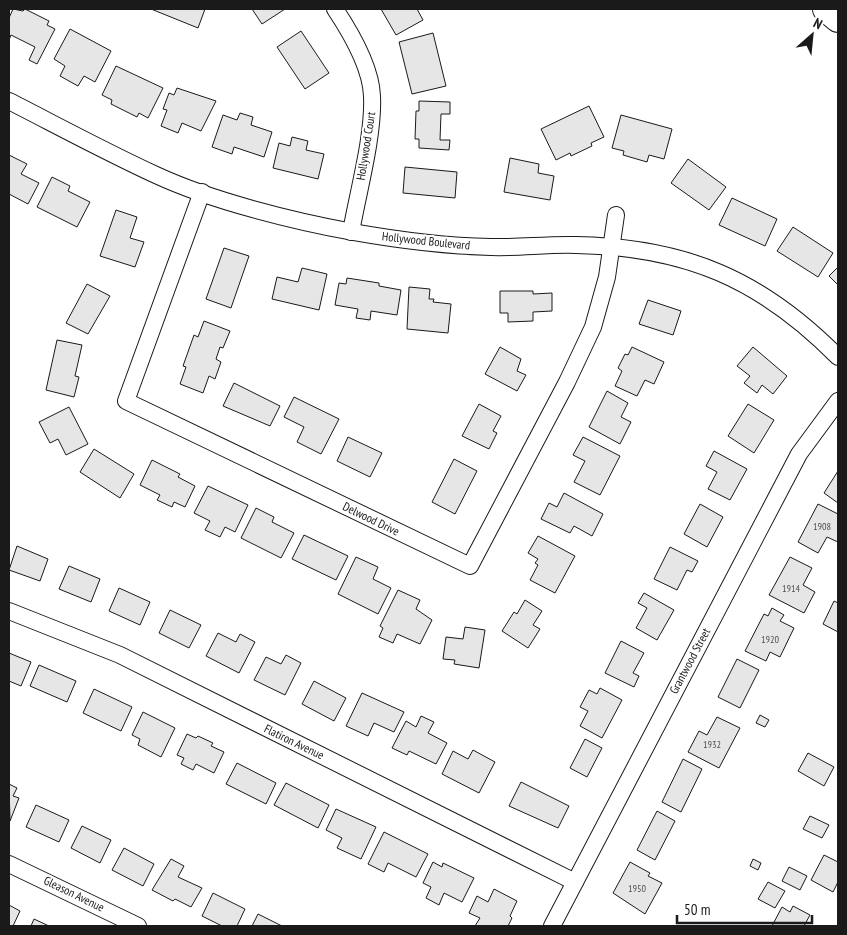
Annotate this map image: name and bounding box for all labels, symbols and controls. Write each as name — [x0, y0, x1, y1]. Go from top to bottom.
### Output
north arrow — [787, 10, 837, 60]
text: N — [810, 14, 825, 33]
street label: Hollywood Court — [353, 110, 378, 181]
street label: Hollywood Boulevard — [381, 228, 471, 253]
street label: Delwood Drive — [341, 498, 402, 539]
house number: 1908 — [813, 520, 831, 533]
house number: 1914 — [782, 582, 801, 595]
street label: Grantwood Street — [666, 625, 714, 696]
house number: 1920 — [761, 633, 780, 646]
street label: Flatiron Avenue — [262, 721, 327, 763]
house number: 1932 — [703, 738, 721, 751]
street label: Gleason Avenue — [41, 872, 107, 915]
house number: 1950 — [628, 882, 647, 895]
scale bar — [677, 892, 812, 924]
text: 50 m — [684, 900, 710, 919]

